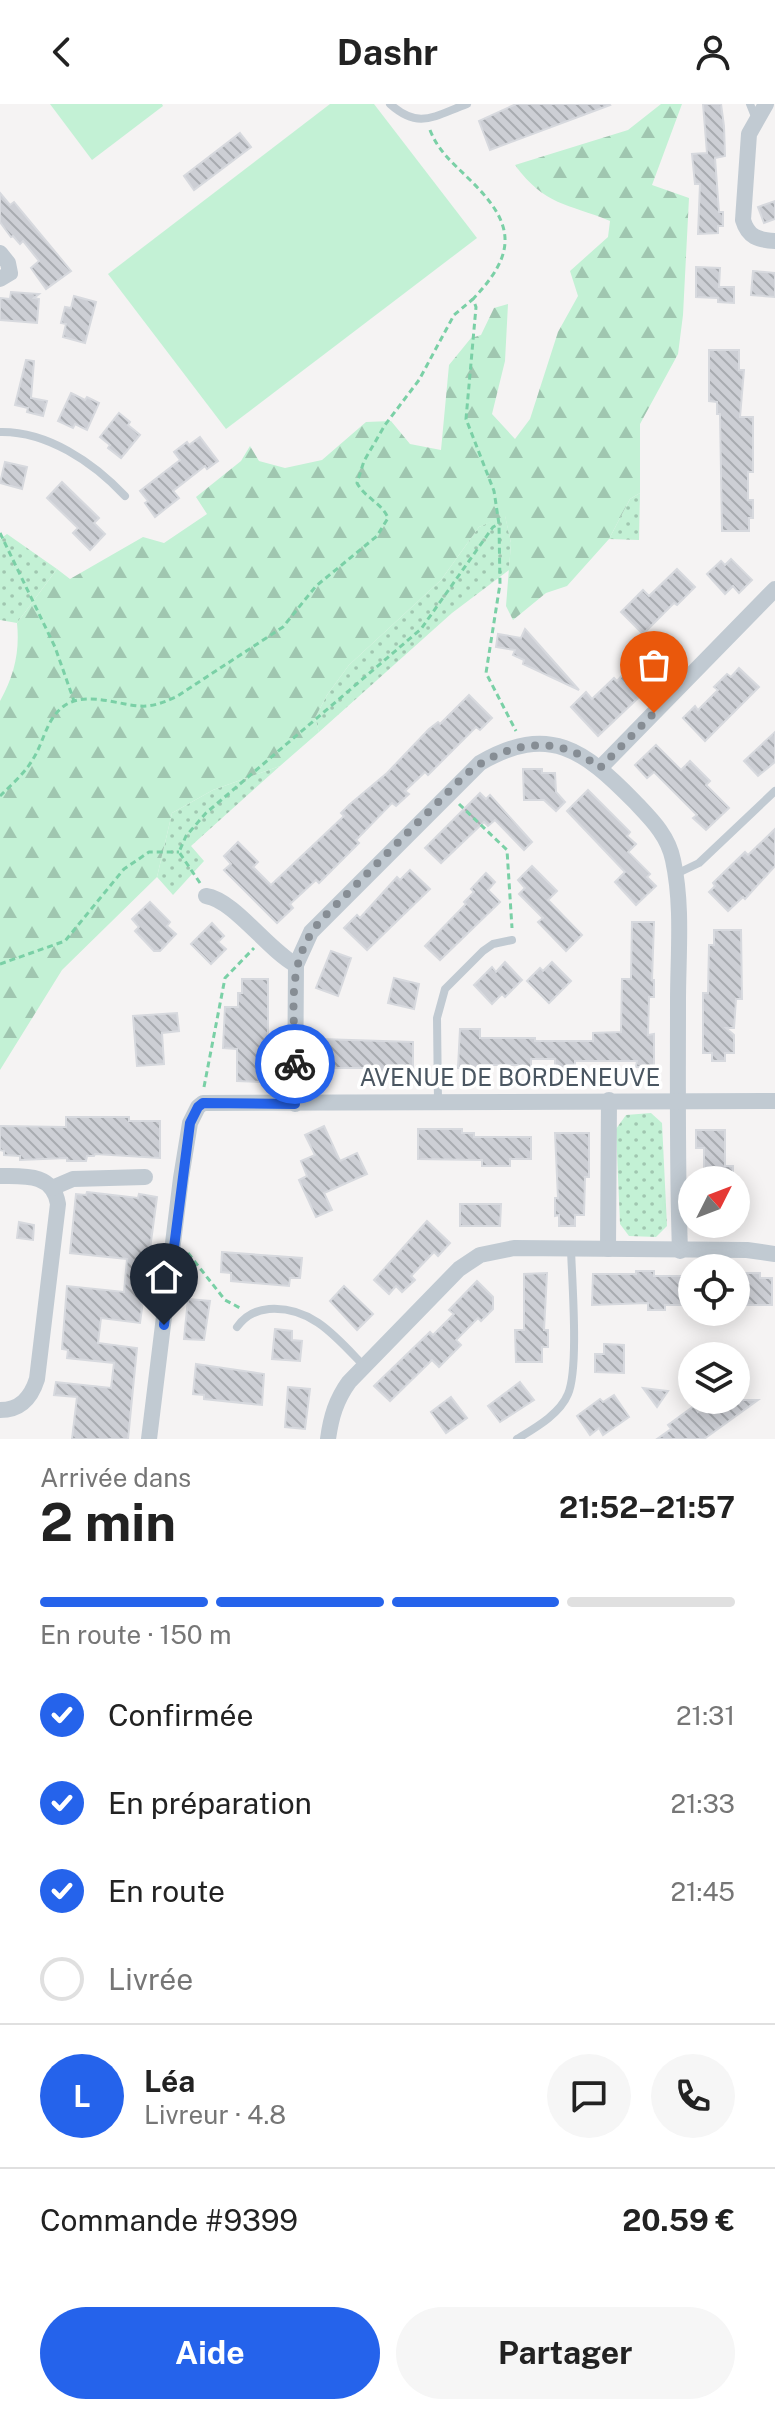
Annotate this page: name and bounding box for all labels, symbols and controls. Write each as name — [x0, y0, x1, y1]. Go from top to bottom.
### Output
icon: back — [40, 30, 84, 74]
icon: person — [691, 30, 735, 74]
text: Dashr — [337, 31, 438, 73]
pin — [620, 631, 688, 713]
icon: bag — [632, 643, 676, 687]
courier — [255, 1024, 335, 1104]
icon: bike — [273, 1042, 317, 1086]
street label: AVENUE DE BORDENEUVE — [360, 1063, 660, 1091]
north arrow — [678, 1166, 750, 1238]
map controls — [678, 1166, 750, 1414]
pin — [130, 1243, 198, 1325]
button: locate — [678, 1254, 750, 1326]
icon: home — [142, 1255, 186, 1299]
button: layers — [678, 1342, 750, 1414]
text: Arrivée dans — [40, 1462, 191, 1493]
text: 21:52–21:57 — [559, 1489, 735, 1525]
text: 2 min — [40, 1492, 176, 1553]
text: En route · 150 m — [40, 1619, 232, 1650]
icon: check — [40, 1693, 84, 1737]
text: Confirmée — [108, 1697, 253, 1733]
text: 21:31 — [676, 1700, 735, 1731]
icon: check — [40, 1781, 84, 1825]
text: En préparation — [108, 1785, 312, 1821]
text: 21:33 — [670, 1788, 735, 1819]
icon: check — [40, 1869, 84, 1913]
text: En route — [108, 1873, 225, 1909]
text: 21:45 — [670, 1876, 735, 1907]
text: Livrée — [108, 1961, 193, 1997]
button: chat — [547, 2054, 631, 2138]
button: phone — [651, 2054, 735, 2138]
text: Léa — [144, 2063, 195, 2099]
text: L — [73, 2078, 91, 2114]
text: Livreur · 4.8 — [144, 2099, 286, 2130]
text: Commande #9399 — [40, 2202, 298, 2238]
text: 20.59 € — [622, 2202, 735, 2238]
button: Aide — [40, 2307, 380, 2399]
button: Partager — [396, 2307, 735, 2399]

